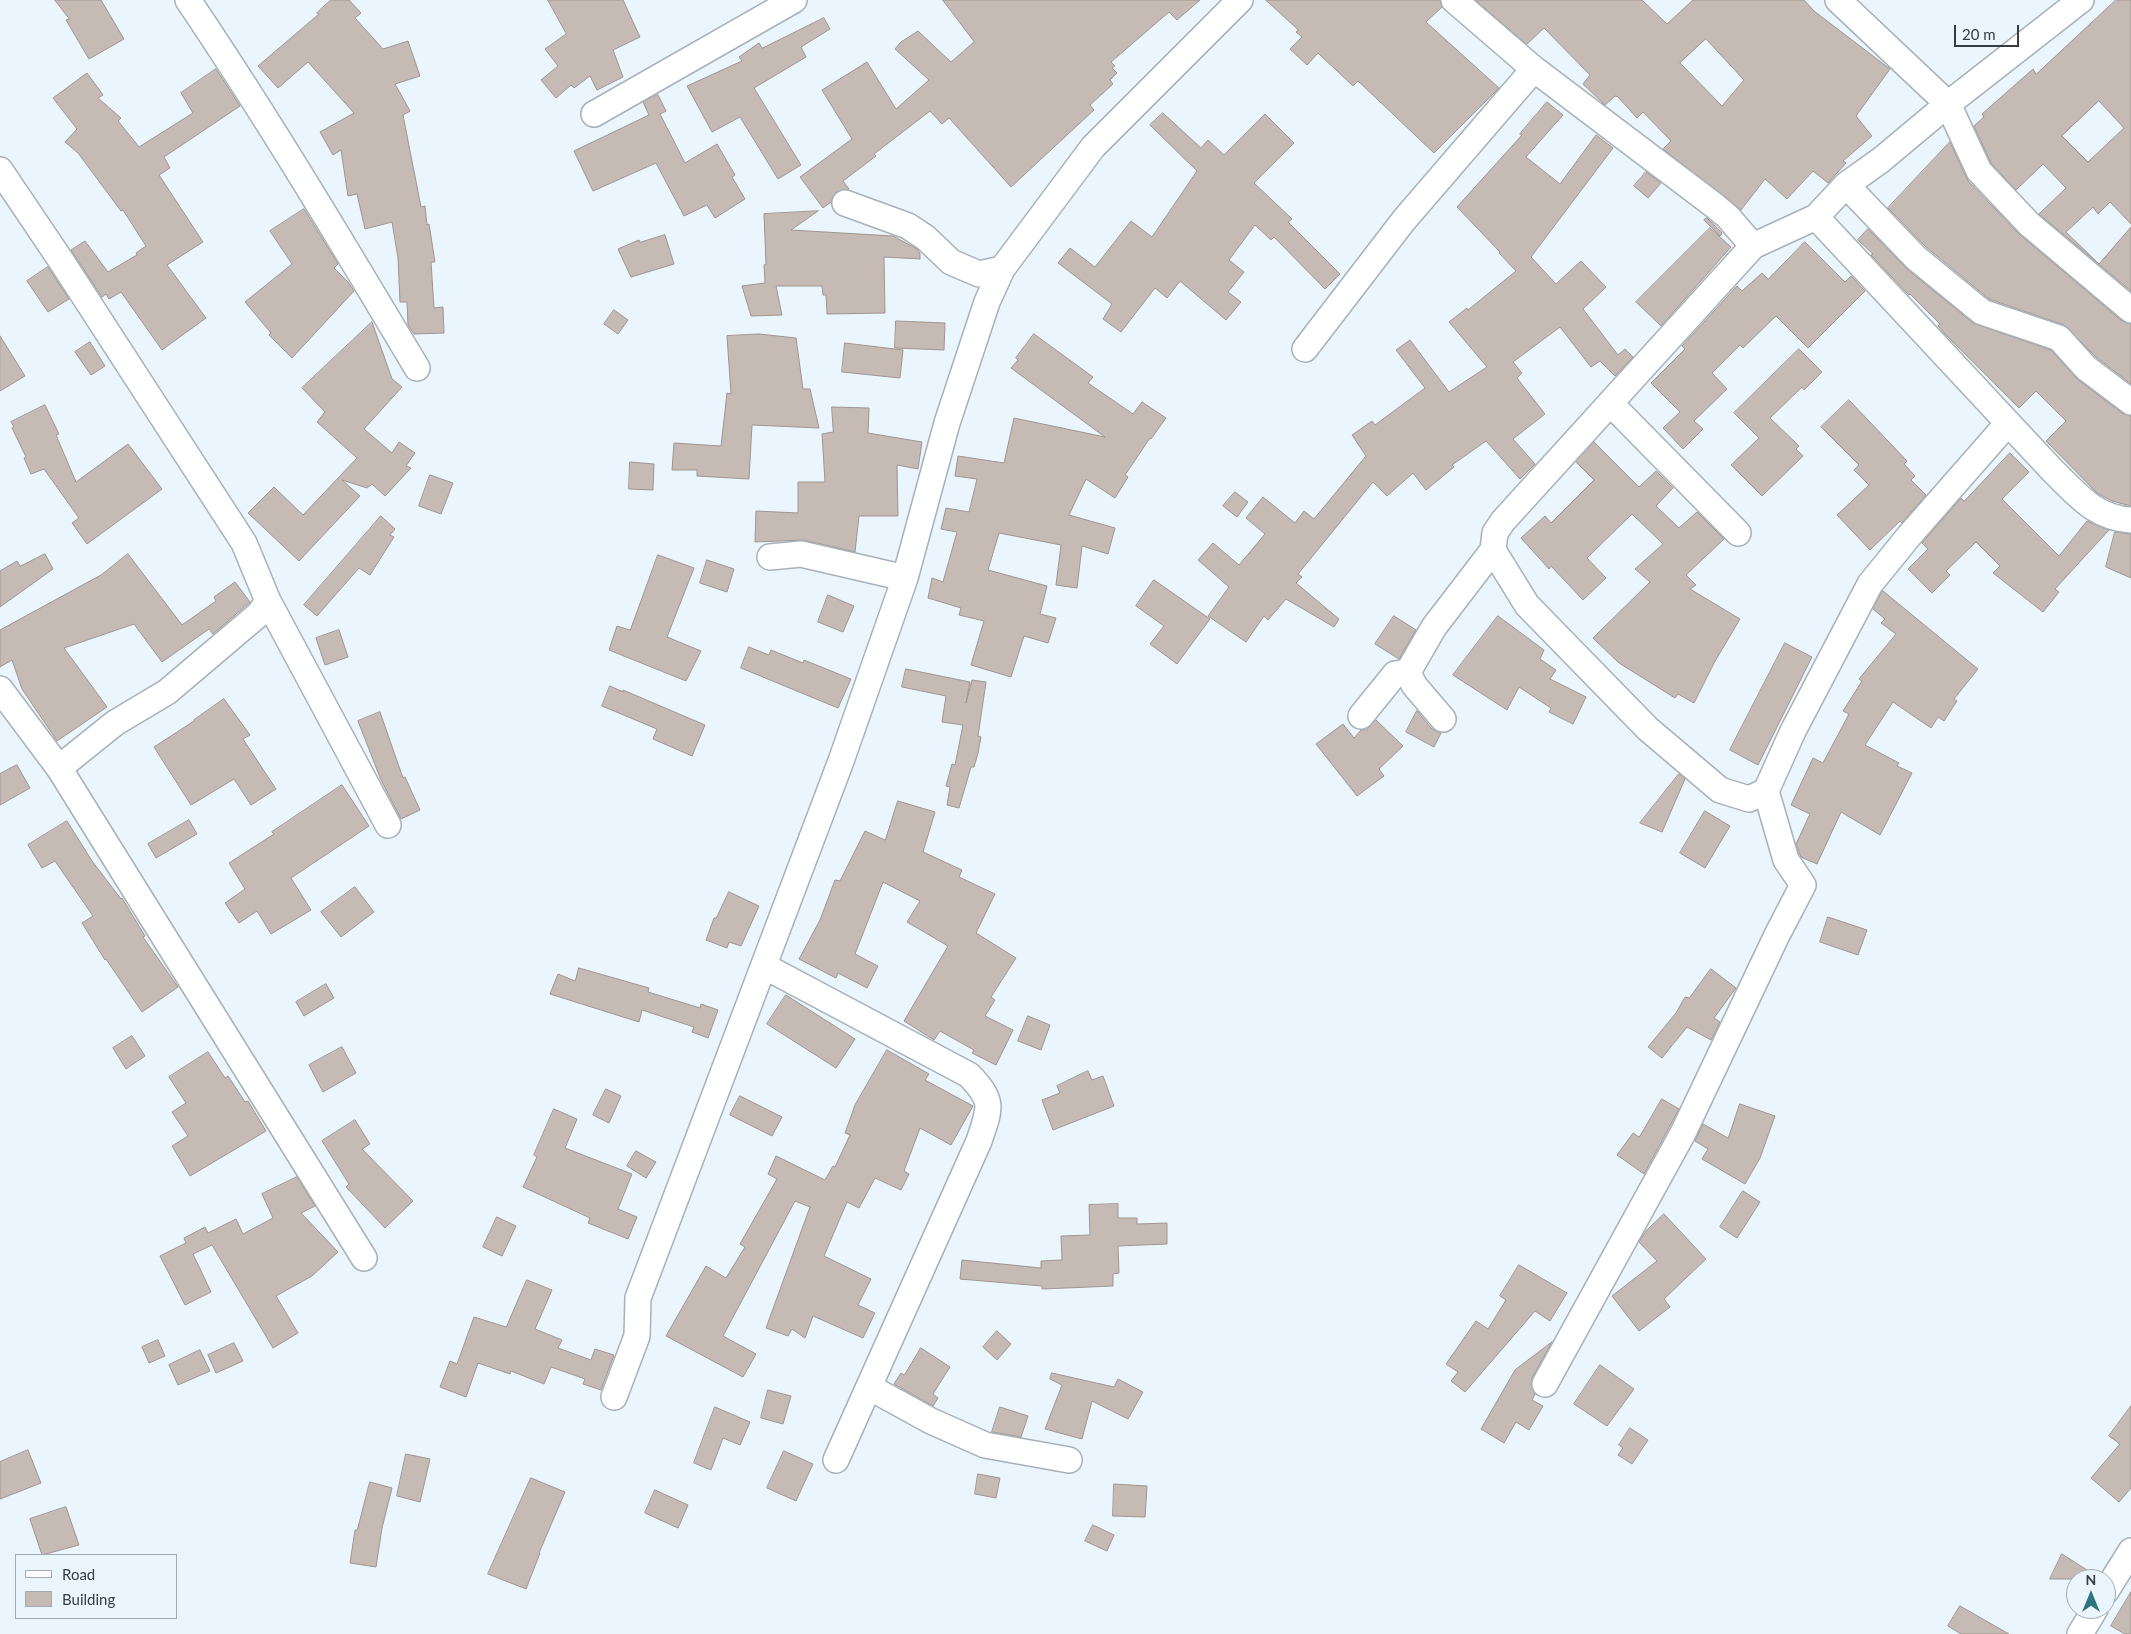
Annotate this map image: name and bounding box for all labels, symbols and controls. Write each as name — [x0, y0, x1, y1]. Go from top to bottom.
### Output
scale bar — [1956, 15, 2021, 47]
text: 20 m — [1962, 25, 1996, 43]
legend — [15, 1554, 178, 1619]
text: Road — [62, 1565, 95, 1583]
north arrow — [2066, 1569, 2116, 1619]
text: N — [2086, 1571, 2096, 1588]
text: Building — [62, 1590, 115, 1608]

